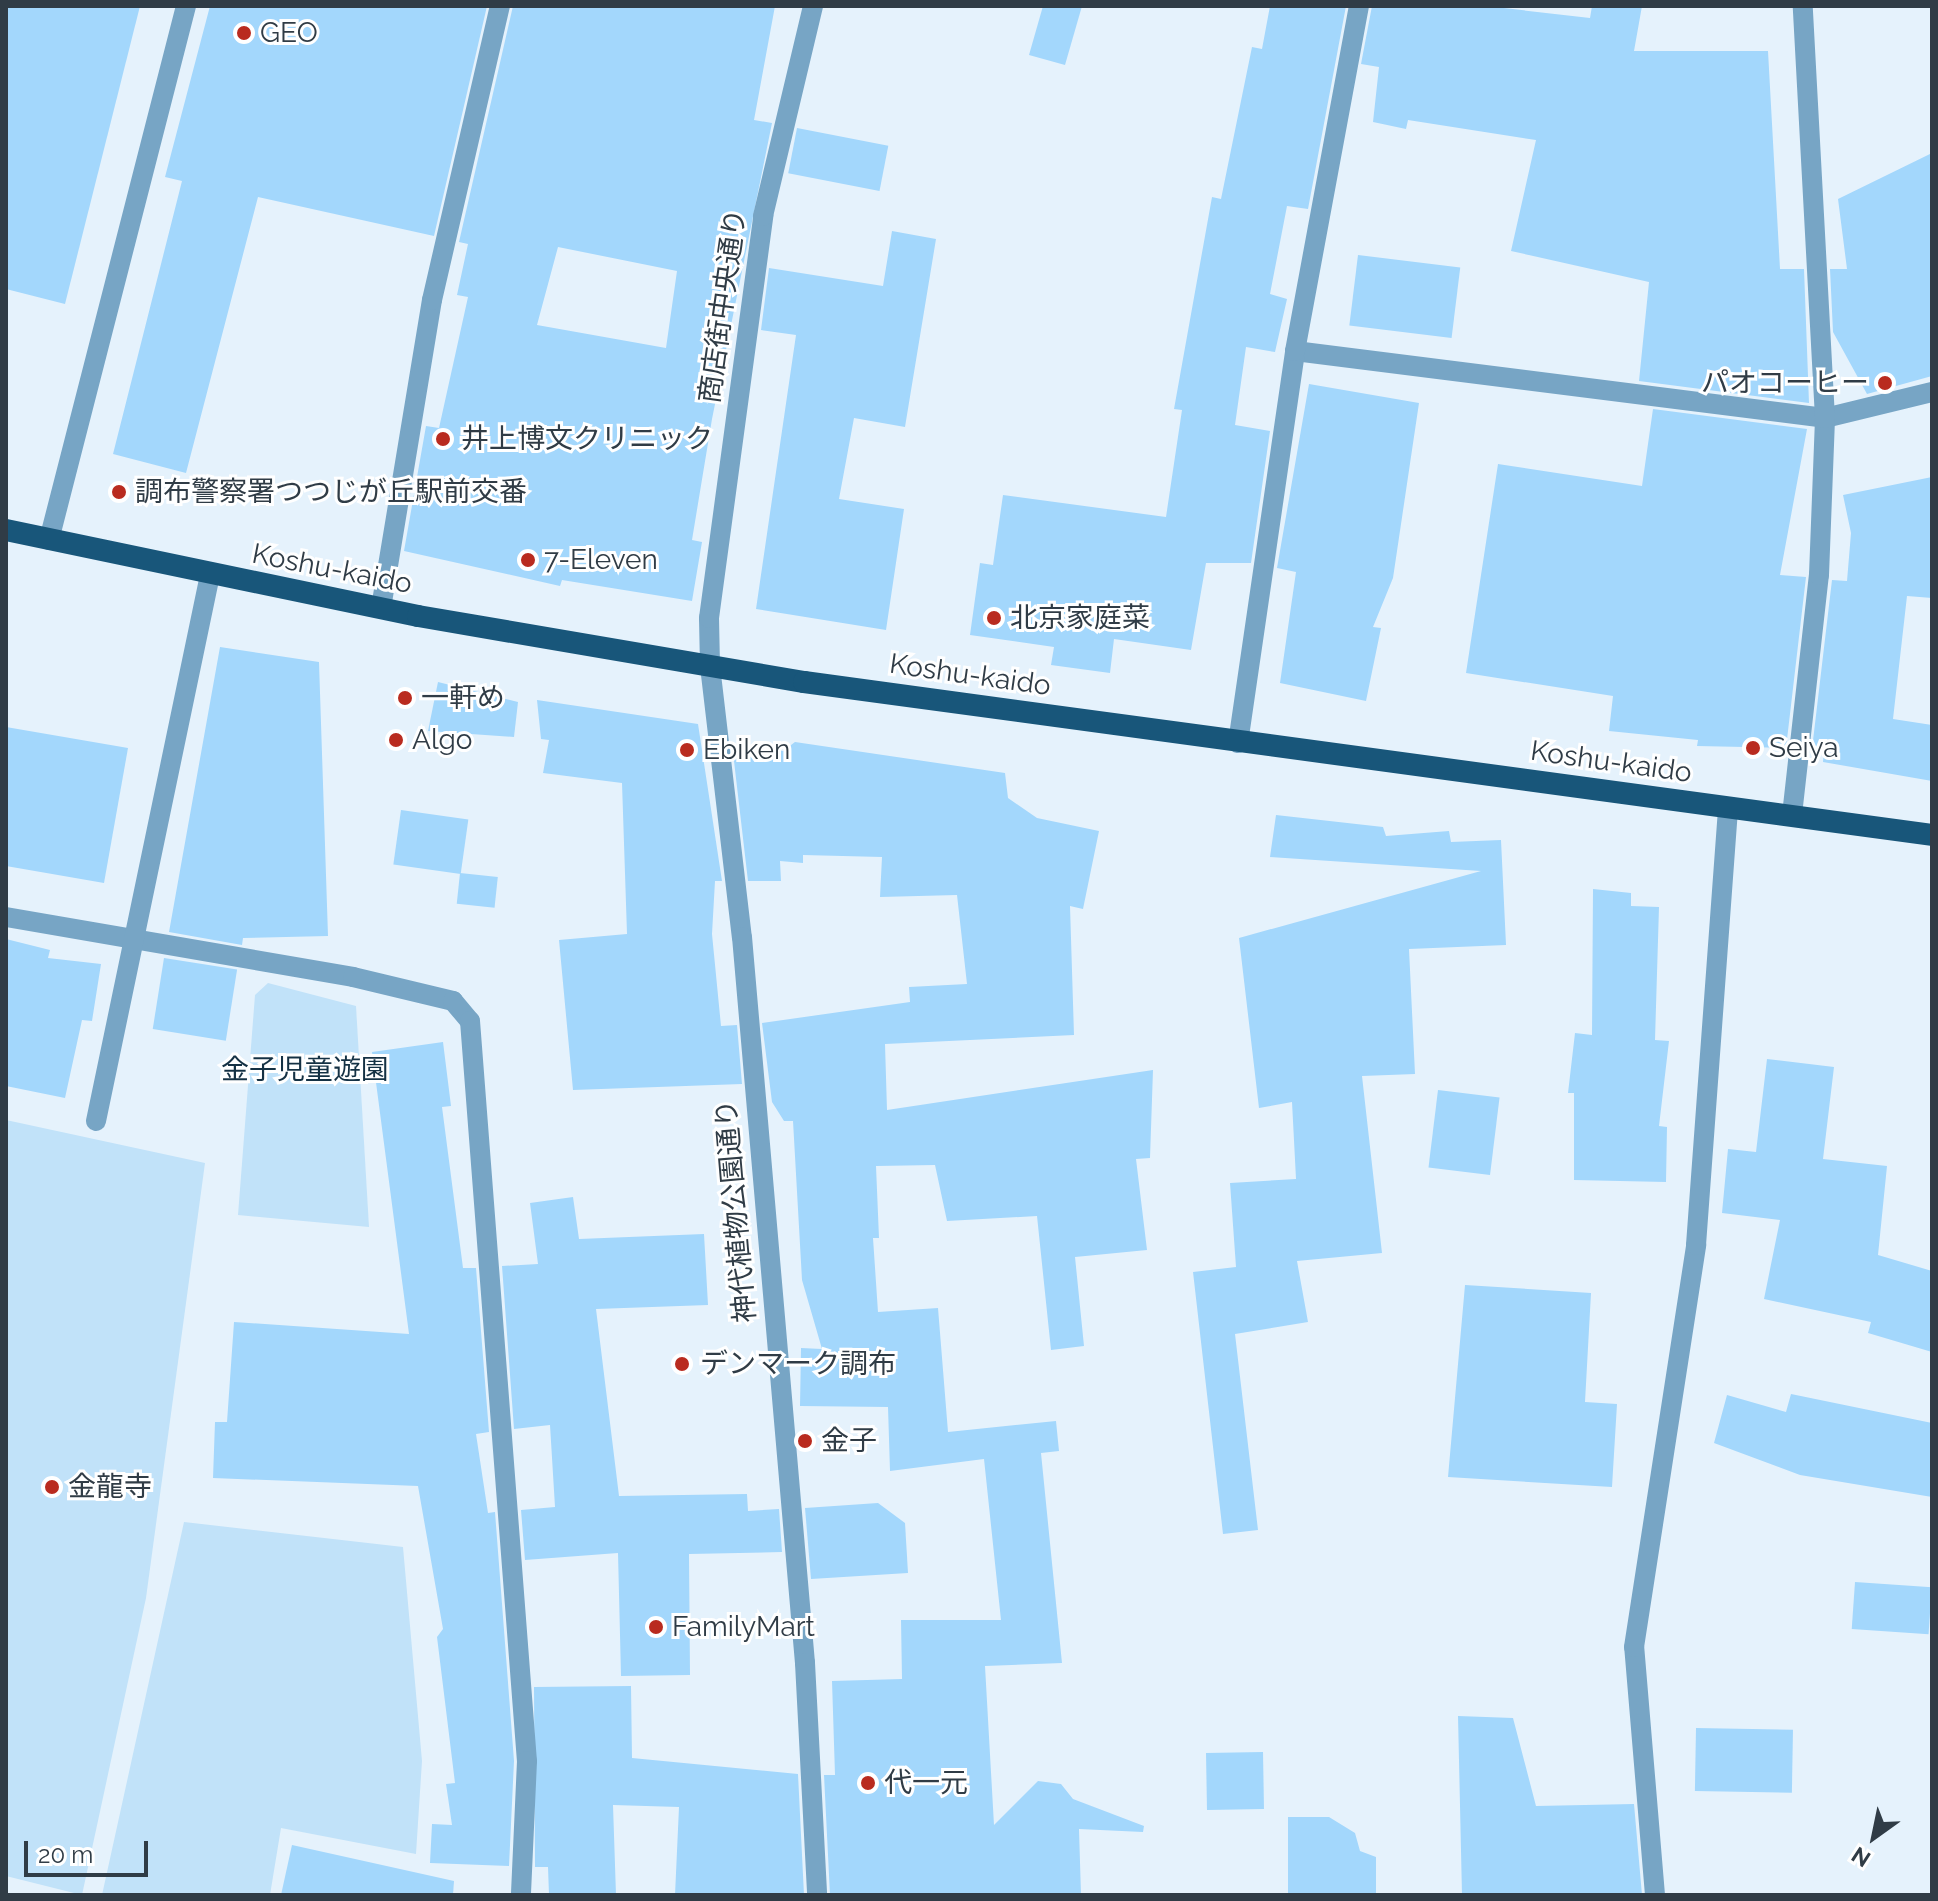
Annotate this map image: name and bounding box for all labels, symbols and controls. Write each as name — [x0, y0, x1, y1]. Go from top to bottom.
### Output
place label: GEO — [260, 16, 318, 50]
marker: GEO — [235, 24, 253, 42]
street label: 商店街中央通り — [693, 207, 753, 405]
place label: パオコーヒー — [1701, 366, 1869, 400]
marker: パオコーヒー — [1876, 374, 1894, 392]
place label: 井上博文クリニック — [461, 422, 713, 456]
marker: 井上博文クリニック — [432, 428, 454, 450]
place label: 調布警察署つつじが丘駅前交番 — [135, 475, 527, 509]
marker: 調布警察署つつじが丘駅前交番 — [110, 483, 128, 501]
street label: Koshu-kaido — [249, 537, 415, 601]
place label: 7-Eleven — [544, 543, 658, 577]
marker: 7-Eleven — [519, 551, 537, 569]
place label: 北京家庭菜 — [1010, 601, 1150, 635]
marker: 北京家庭菜 — [985, 609, 1003, 627]
street label: Koshu-kaido — [887, 647, 1053, 703]
place label: 一軒め — [421, 681, 505, 715]
marker: 一軒め — [396, 689, 414, 707]
place label: Algo — [412, 723, 473, 757]
marker: Algo — [387, 731, 405, 749]
place label: Seiya — [1769, 731, 1839, 765]
place label: Ebiken — [703, 733, 790, 767]
street label: Koshu-kaido — [1528, 734, 1694, 790]
marker: Seiya — [1744, 739, 1762, 757]
marker: Ebiken — [678, 741, 696, 759]
park label: 金子児童遊園 — [221, 1053, 389, 1087]
street label: 神代植物公園通り — [710, 1098, 762, 1324]
place label: デンマーク調布 — [700, 1347, 896, 1381]
marker: デンマーク調布 — [671, 1353, 693, 1375]
place label: 金子 — [821, 1424, 877, 1458]
marker: 金子 — [796, 1432, 814, 1450]
place label: 金龍寺 — [68, 1470, 152, 1504]
marker: 金龍寺 — [43, 1478, 61, 1496]
place label: FamilyMart — [672, 1610, 815, 1644]
marker: FamilyMart — [647, 1618, 665, 1636]
place label: 代一元 — [884, 1766, 968, 1800]
marker: 代一元 — [859, 1774, 877, 1792]
north arrow — [1834, 1797, 1914, 1877]
scale bar — [28, 1825, 152, 1875]
text: 20 m — [38, 1840, 93, 1869]
text: N — [1847, 1842, 1875, 1873]

